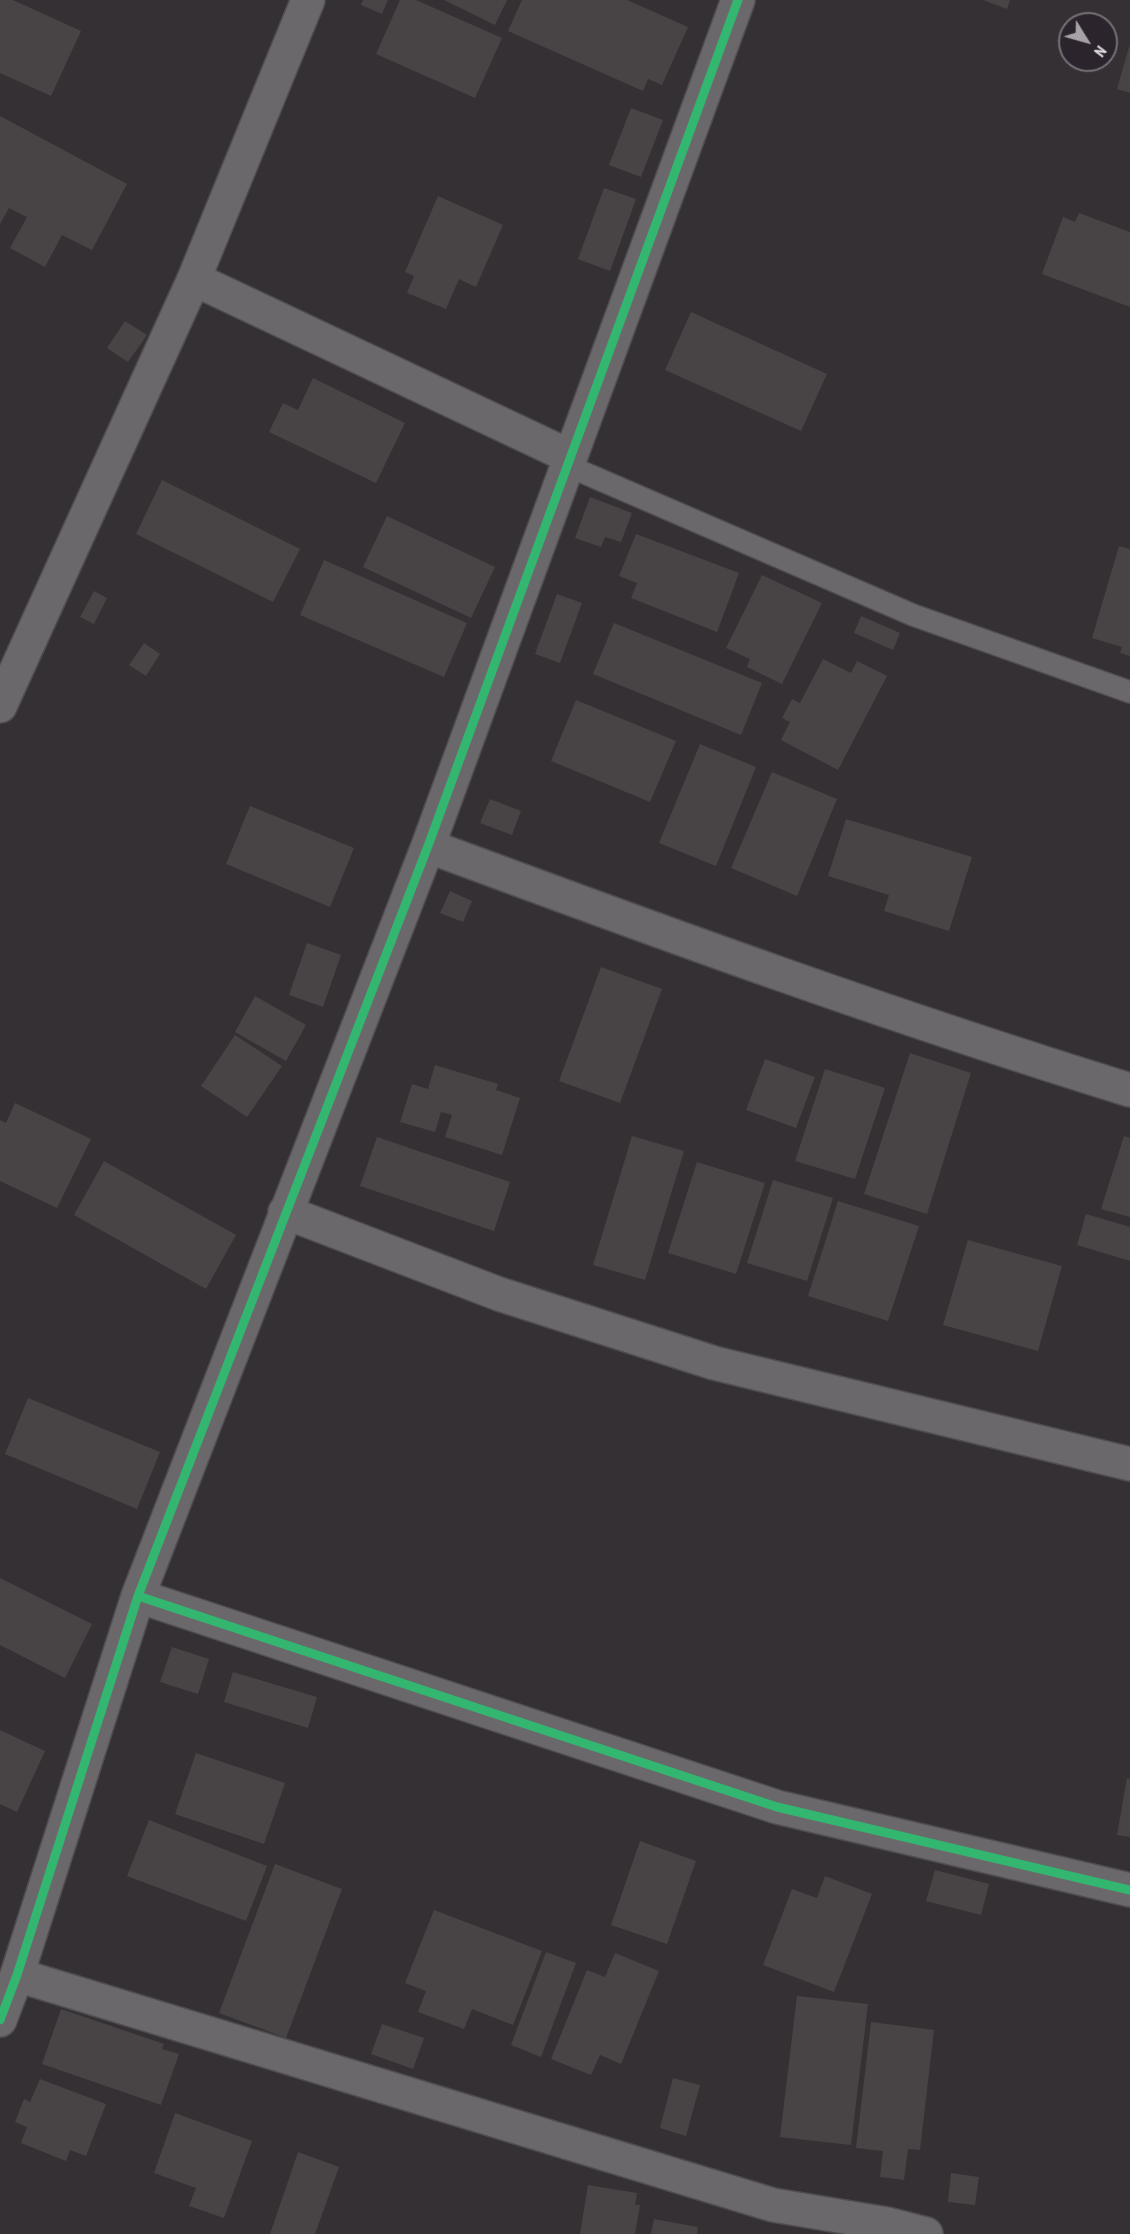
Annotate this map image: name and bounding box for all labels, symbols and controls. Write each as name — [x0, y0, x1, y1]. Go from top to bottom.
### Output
north arrow — [1058, 12, 1118, 72]
text: N — [1090, 42, 1111, 61]

